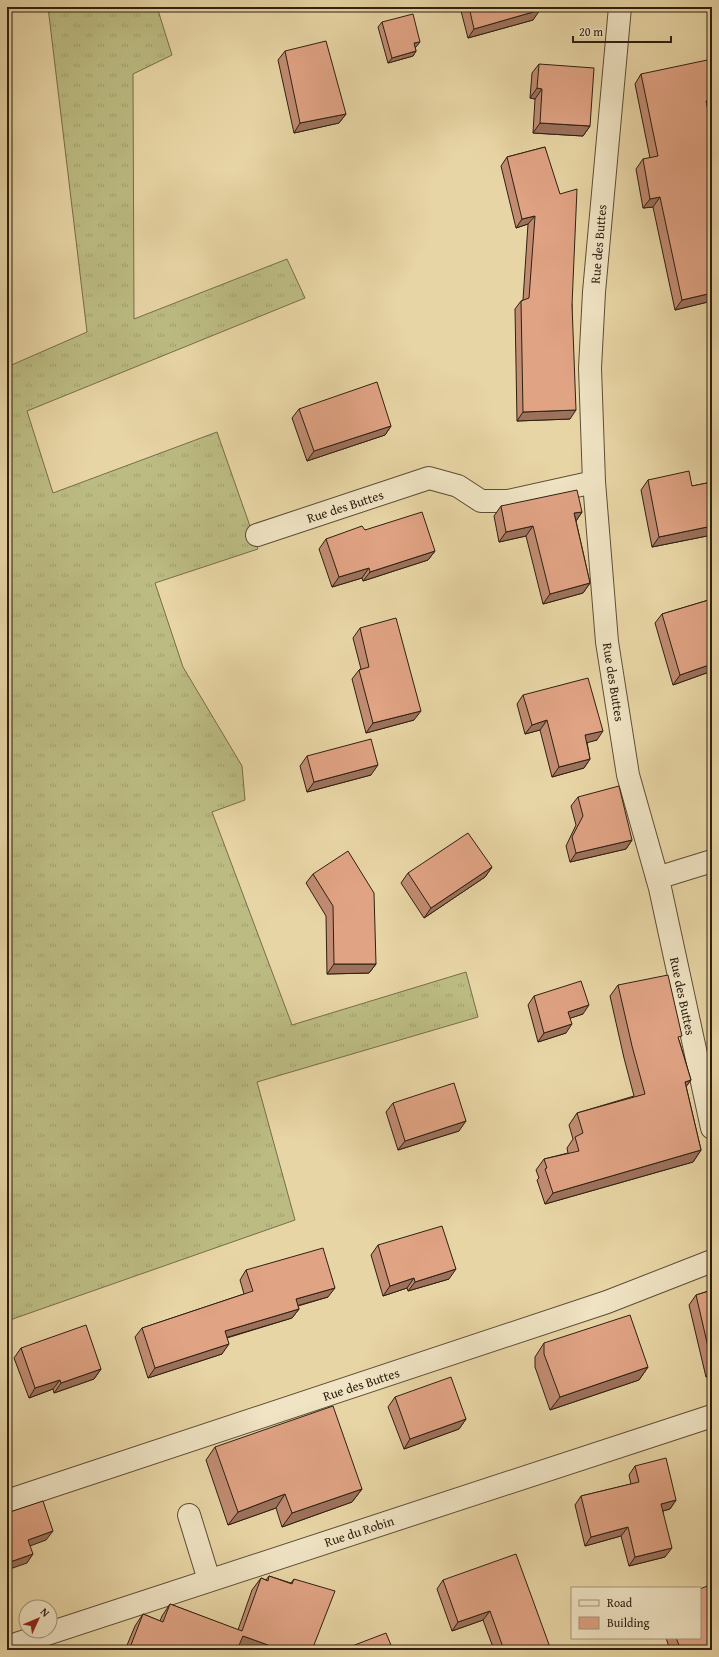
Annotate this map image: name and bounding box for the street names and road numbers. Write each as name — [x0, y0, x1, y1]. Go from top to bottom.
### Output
street label: Rue des Buttes — [586, 204, 611, 284]
street label: Rue des Buttes — [304, 485, 386, 528]
street label: Rue des Buttes — [598, 641, 629, 723]
street label: Rue des Buttes — [665, 955, 700, 1037]
street label: Rue des Buttes — [320, 1363, 402, 1406]
street label: Rue du Robin — [322, 1511, 397, 1552]

